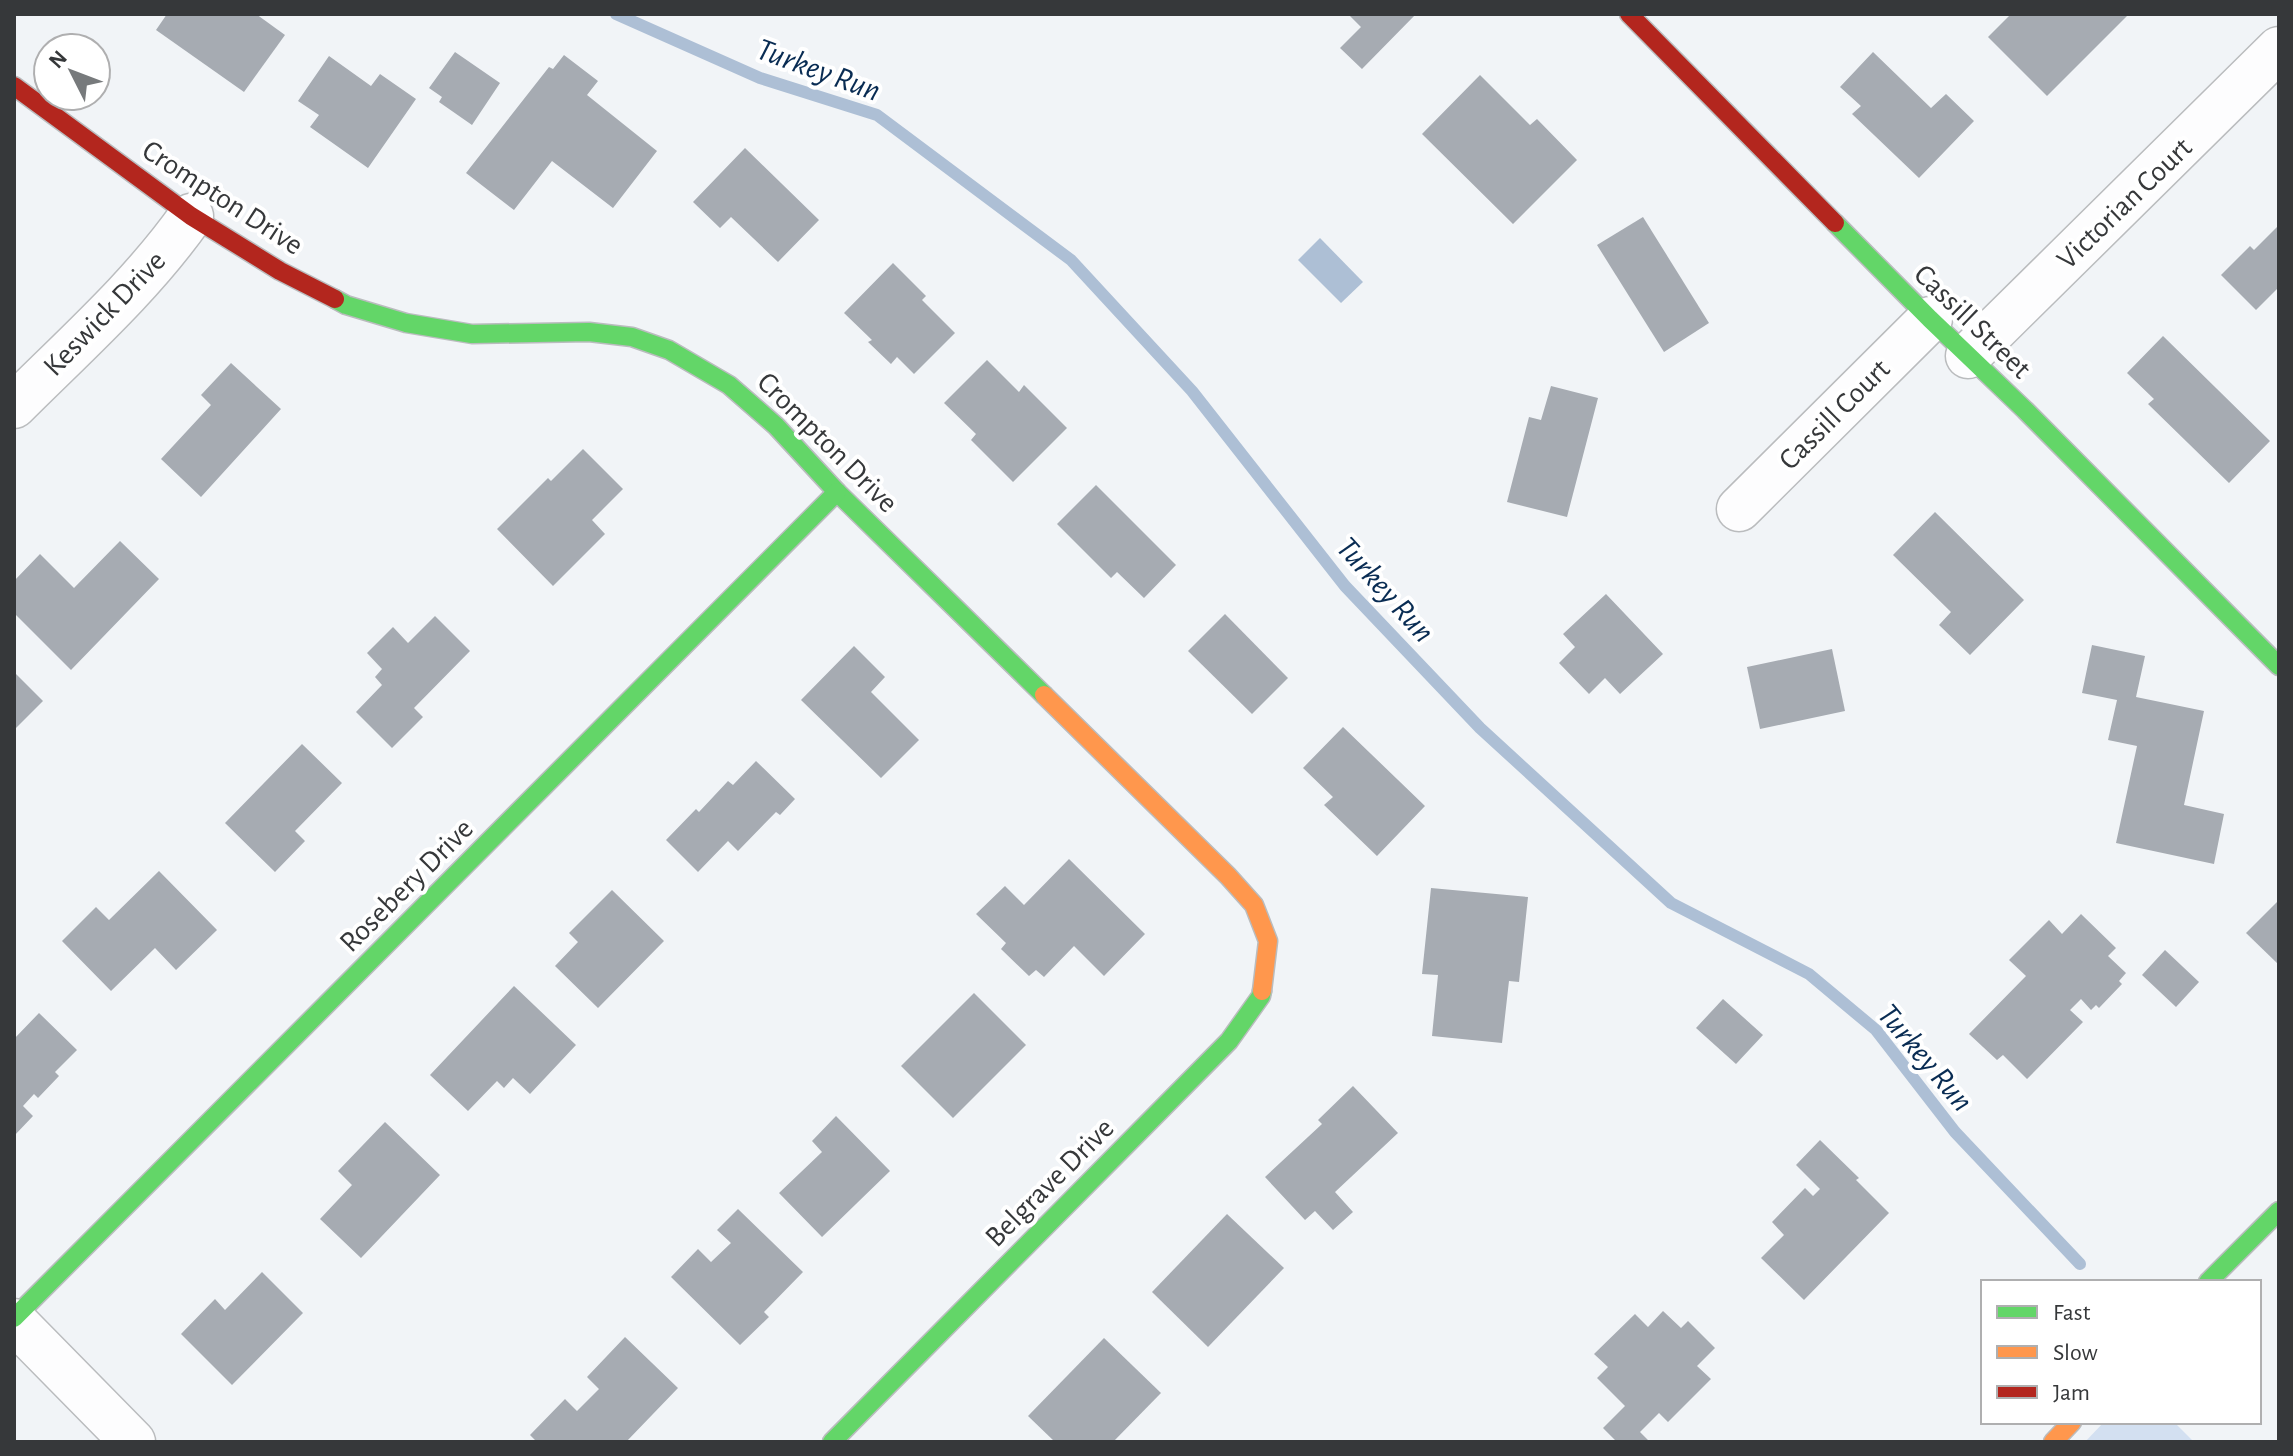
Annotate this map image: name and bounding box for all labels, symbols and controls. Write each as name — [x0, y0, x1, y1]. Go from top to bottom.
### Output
north arrow — [32, 32, 112, 112]
water label: Turkey Run — [753, 33, 885, 107]
text: N — [45, 46, 71, 72]
street label: Victorian Court — [2052, 132, 2198, 275]
street label: Crompton Drive — [137, 135, 308, 261]
street label: Keswick Drive — [38, 245, 171, 382]
street label: Cassill Street — [1908, 259, 2037, 385]
street label: Cassill Court — [1774, 353, 1896, 476]
street label: Crompton Drive — [751, 367, 903, 519]
water label: Turkey Run — [1330, 531, 1440, 648]
street label: Rosebery Drive — [334, 813, 479, 958]
water label: Turkey Run — [1871, 998, 1979, 1117]
street label: Belgrave Drive — [980, 1113, 1120, 1253]
legend — [1981, 1280, 2261, 1424]
text: Fast — [2053, 1301, 2091, 1325]
text: Slow — [2053, 1341, 2098, 1365]
text: Jam — [2053, 1381, 2090, 1405]

